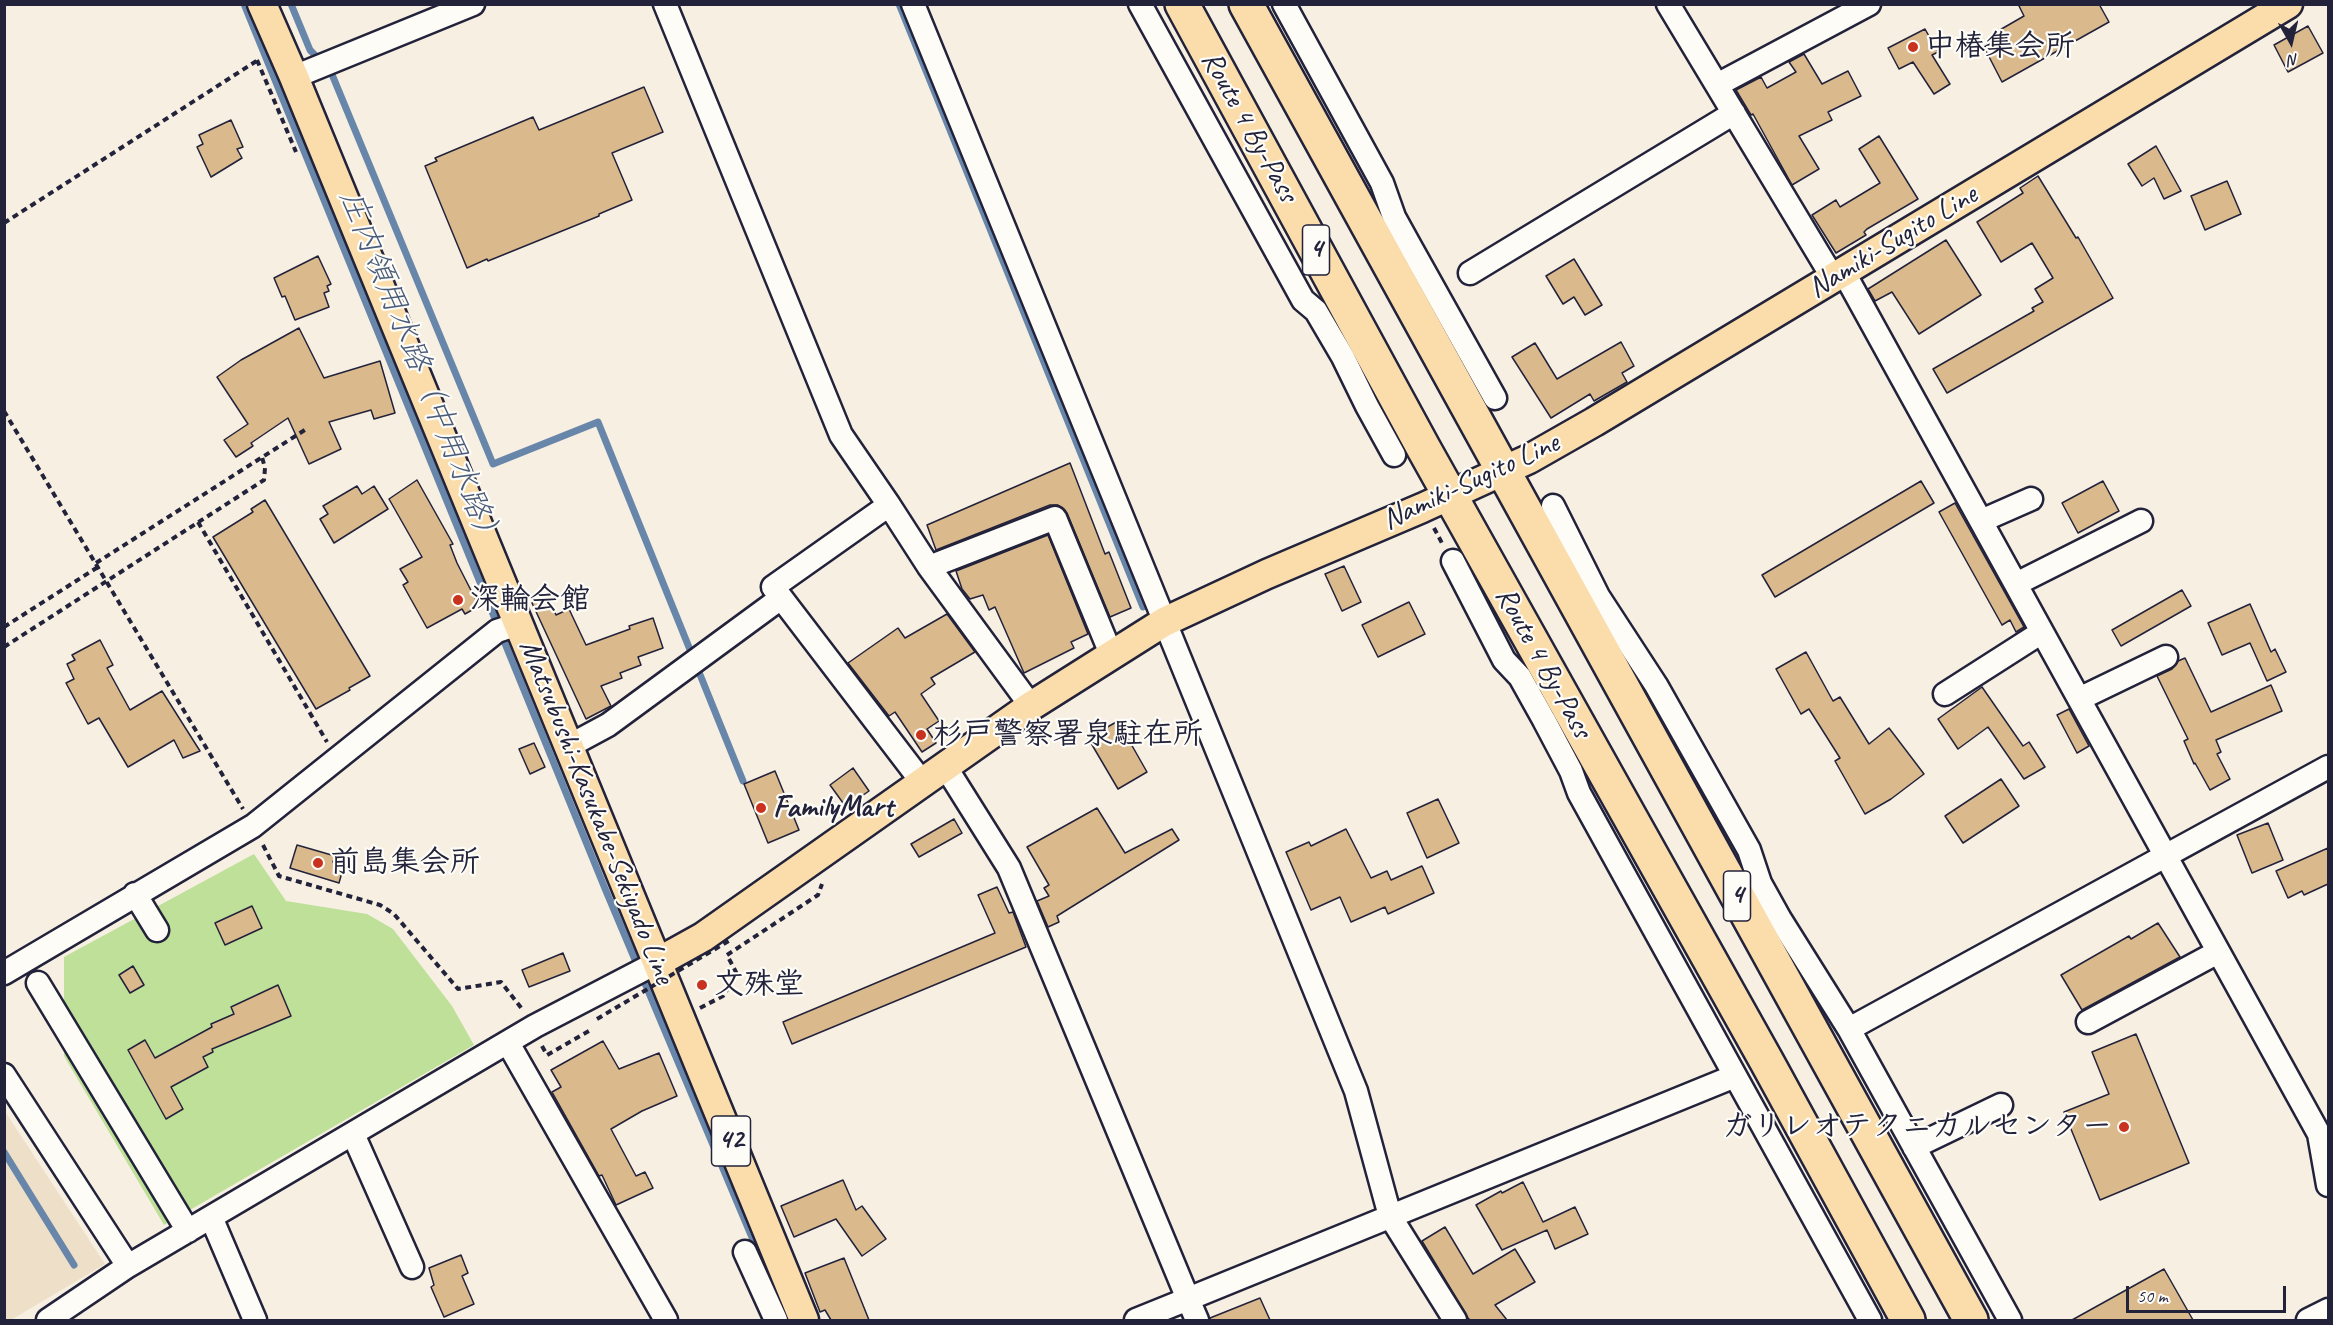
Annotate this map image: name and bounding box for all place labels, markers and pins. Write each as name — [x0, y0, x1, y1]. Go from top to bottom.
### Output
place label: 中椿集会所 — [1925, 29, 2075, 65]
marker: 中椿集会所 — [1906, 40, 1920, 54]
place label: 深輪会館 — [470, 582, 590, 618]
marker: 深輪会館 — [451, 593, 465, 607]
place label: 杉戸警察署泉駐在所 — [933, 717, 1203, 753]
marker: 杉戸警察署泉駐在所 — [914, 728, 928, 742]
place label: FamilyMart — [773, 790, 893, 826]
marker: FamilyMart — [754, 801, 768, 815]
place label: 前島集会所 — [330, 845, 480, 881]
marker: 前島集会所 — [311, 856, 325, 870]
place label: 文殊堂 — [714, 967, 804, 1003]
marker: 文殊堂 — [695, 978, 709, 992]
place label: ガリレオテクニカルセンター — [1722, 1109, 2112, 1145]
marker: ガリレオテクニカルセンター — [2117, 1120, 2131, 1134]

